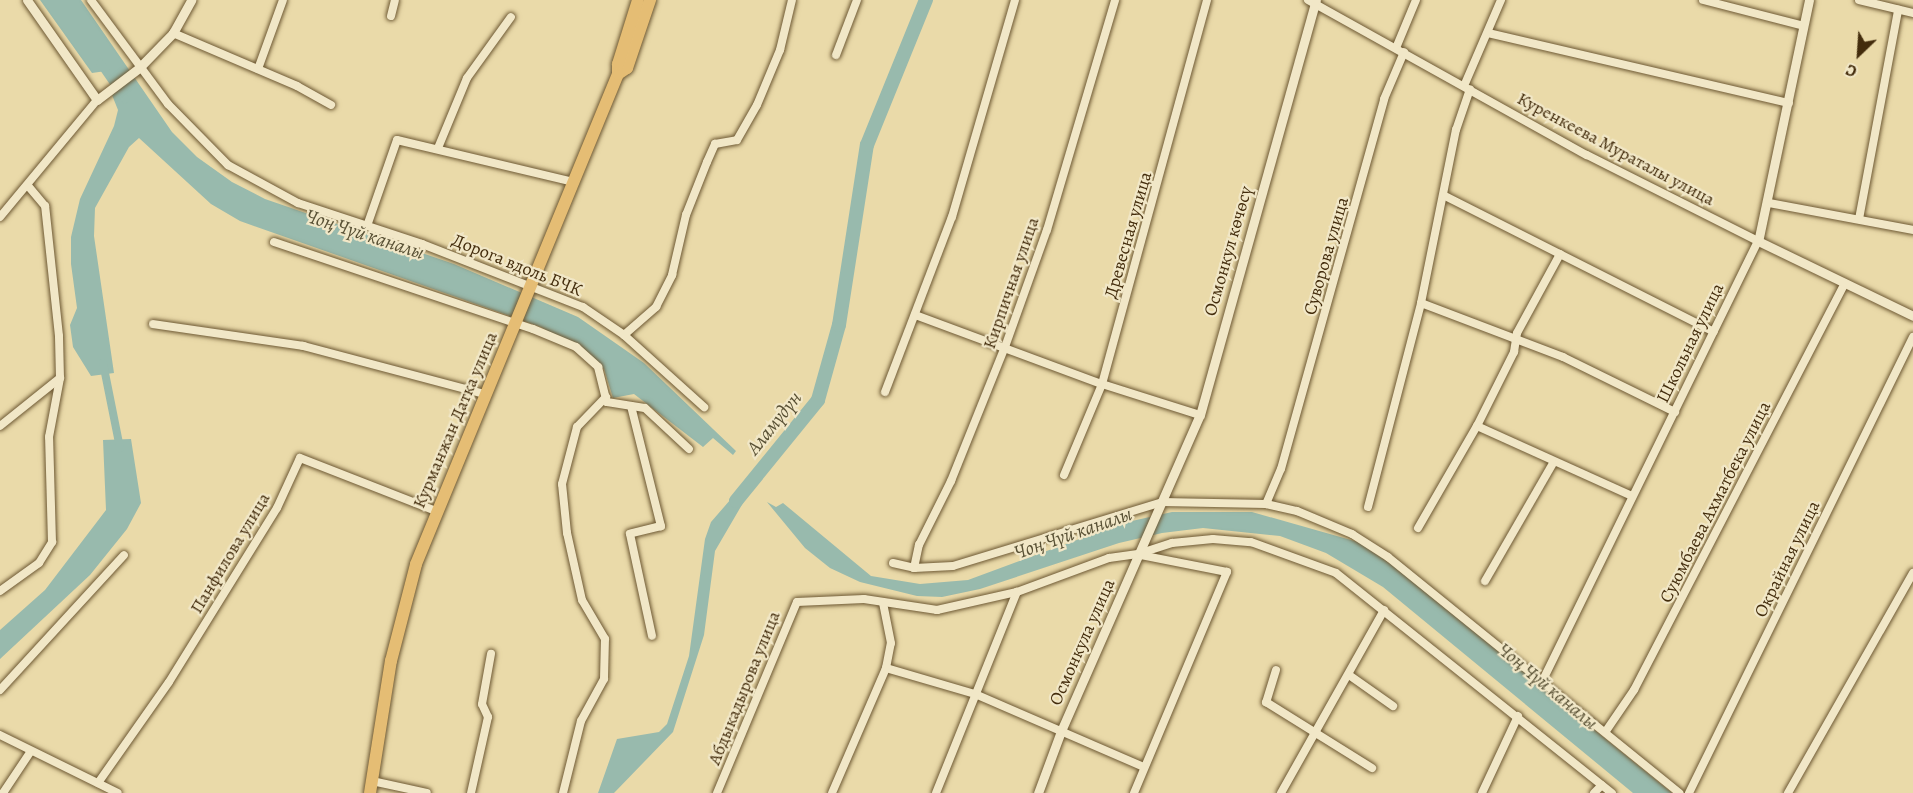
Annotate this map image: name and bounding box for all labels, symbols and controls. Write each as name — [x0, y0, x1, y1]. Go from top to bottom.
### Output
north arrow — [1829, 24, 1889, 84]
text: С — [1842, 58, 1861, 82]
street label: Куренкеева Мураталы улица — [1514, 88, 1718, 210]
street label: Древесная улица — [1100, 169, 1156, 301]
street label: Осмонкул көчөсү — [1199, 184, 1257, 318]
street label: Суворова улица — [1299, 194, 1353, 318]
water label: Чоң Чүй каналы — [303, 204, 427, 264]
street label: Кирпичная улица — [978, 214, 1044, 352]
street label: Дорога вдоль БЧК — [449, 229, 585, 301]
street label: Школьная улица — [1652, 279, 1728, 407]
street label: Курманжан Датка улица — [408, 329, 502, 511]
water label: Аламүдүн — [741, 386, 807, 460]
street label: Суюмбаева Ахматбека улица — [1655, 398, 1775, 606]
street label: Панфилова улица — [185, 489, 275, 617]
street label: Окрайная улица — [1749, 497, 1825, 621]
water label: Чоң Чүй каналы — [1011, 502, 1135, 564]
street label: Осмонкула улица — [1044, 575, 1120, 709]
street label: Абдыкадырова улица — [703, 608, 785, 768]
water label: Чоң Чүй каналы — [1493, 637, 1603, 735]

